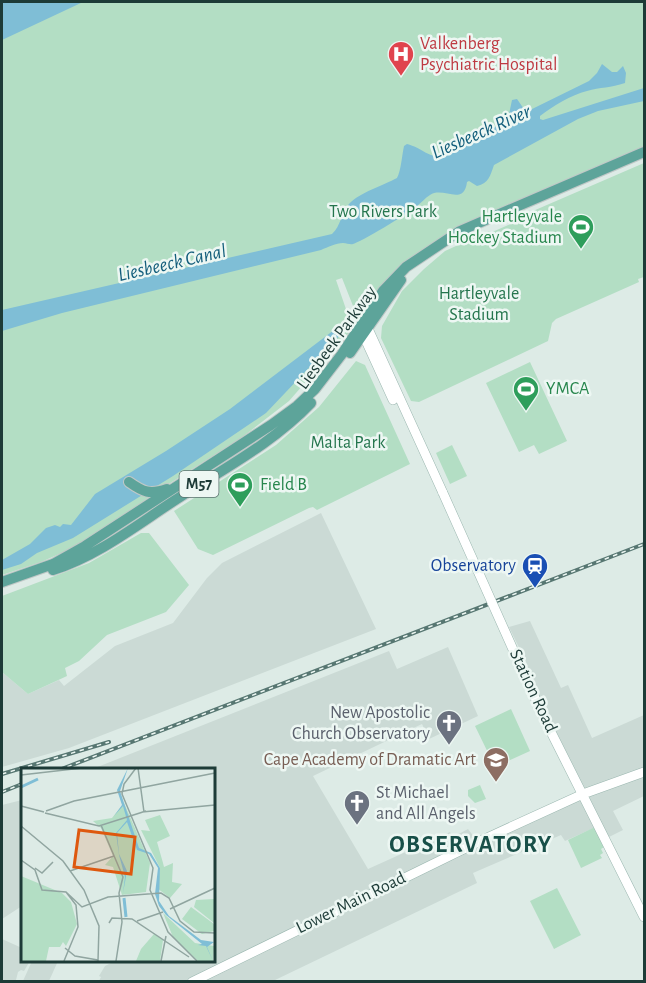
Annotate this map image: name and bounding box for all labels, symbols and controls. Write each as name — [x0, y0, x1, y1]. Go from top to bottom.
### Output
place label: Valkenberg Psychiatric Hospital — [420, 35, 557, 74]
hospital icon: Valkenberg Psychiatric Hospital — [386, 39, 416, 77]
water label: Liesbeeck River — [429, 101, 534, 163]
park label: Two Rivers Park — [329, 203, 438, 221]
place label: Hartleyvale Hockey Stadium — [448, 208, 562, 247]
sports icon: Hartleyvale Hockey Stadium — [566, 212, 596, 250]
water label: Liesbeeck Canal — [116, 241, 228, 285]
street label: Liesbeek Parkway — [294, 283, 380, 393]
park label: Hartleyvale Stadium — [439, 285, 519, 324]
sports icon: YMCA — [511, 374, 541, 412]
place label: YMCA — [546, 380, 590, 398]
park label: Malta Park — [311, 434, 386, 452]
sports icon: Field B — [225, 470, 255, 508]
road number: M57 — [180, 471, 218, 497]
place label: Field B — [260, 476, 307, 494]
station icon: Observatory — [520, 551, 550, 589]
place label: Observatory — [431, 557, 516, 575]
street label: Station Road — [506, 647, 560, 735]
place label: New Apostolic Church Observatory — [292, 704, 430, 743]
church icon: New Apostolic Church Observatory — [434, 708, 464, 746]
school or university icon: Cape Academy of Dramatic Art — [481, 745, 511, 783]
place label: Cape Academy of Dramatic Art — [264, 751, 476, 769]
inset map — [21, 768, 214, 962]
place label: St Michael and All Angels — [376, 784, 476, 823]
church icon: St Michael and All Angels — [342, 788, 372, 826]
district label: OBSERVATORY — [389, 833, 553, 857]
street label: Lower Main Road — [293, 869, 409, 937]

